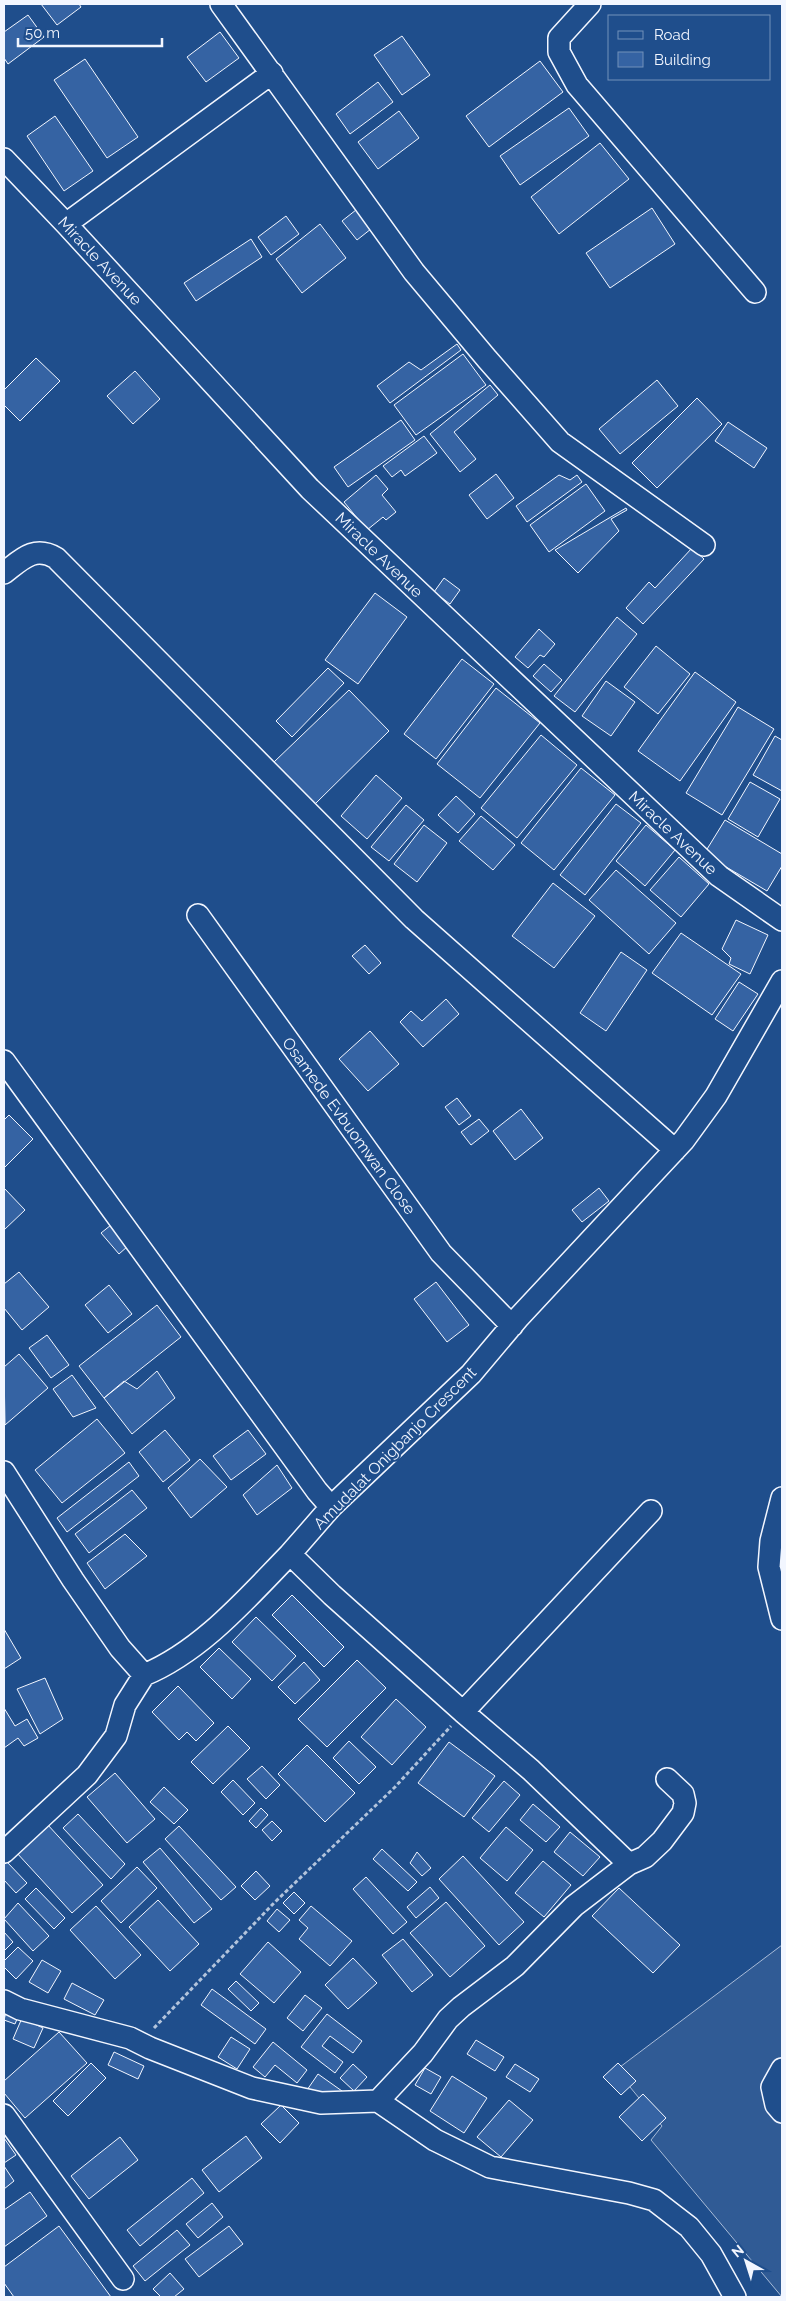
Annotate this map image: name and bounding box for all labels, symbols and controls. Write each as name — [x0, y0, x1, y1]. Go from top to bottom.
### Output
scale bar — [18, 15, 161, 47]
legend — [608, 15, 771, 80]
text: 50 m — [25, 24, 60, 42]
text: Road — [654, 26, 690, 44]
text: Building — [654, 51, 711, 69]
street label: Miracle Avenue — [54, 213, 146, 309]
street label: Miracle Avenue — [331, 509, 427, 601]
street label: Miracle Avenue — [625, 787, 721, 879]
street label: Osamede Evbuomwan Close — [278, 1034, 420, 1218]
street label: Amudalat Onigbanjo Crescent — [310, 1362, 481, 1533]
north arrow — [721, 2236, 771, 2286]
text: N — [729, 2241, 747, 2260]

